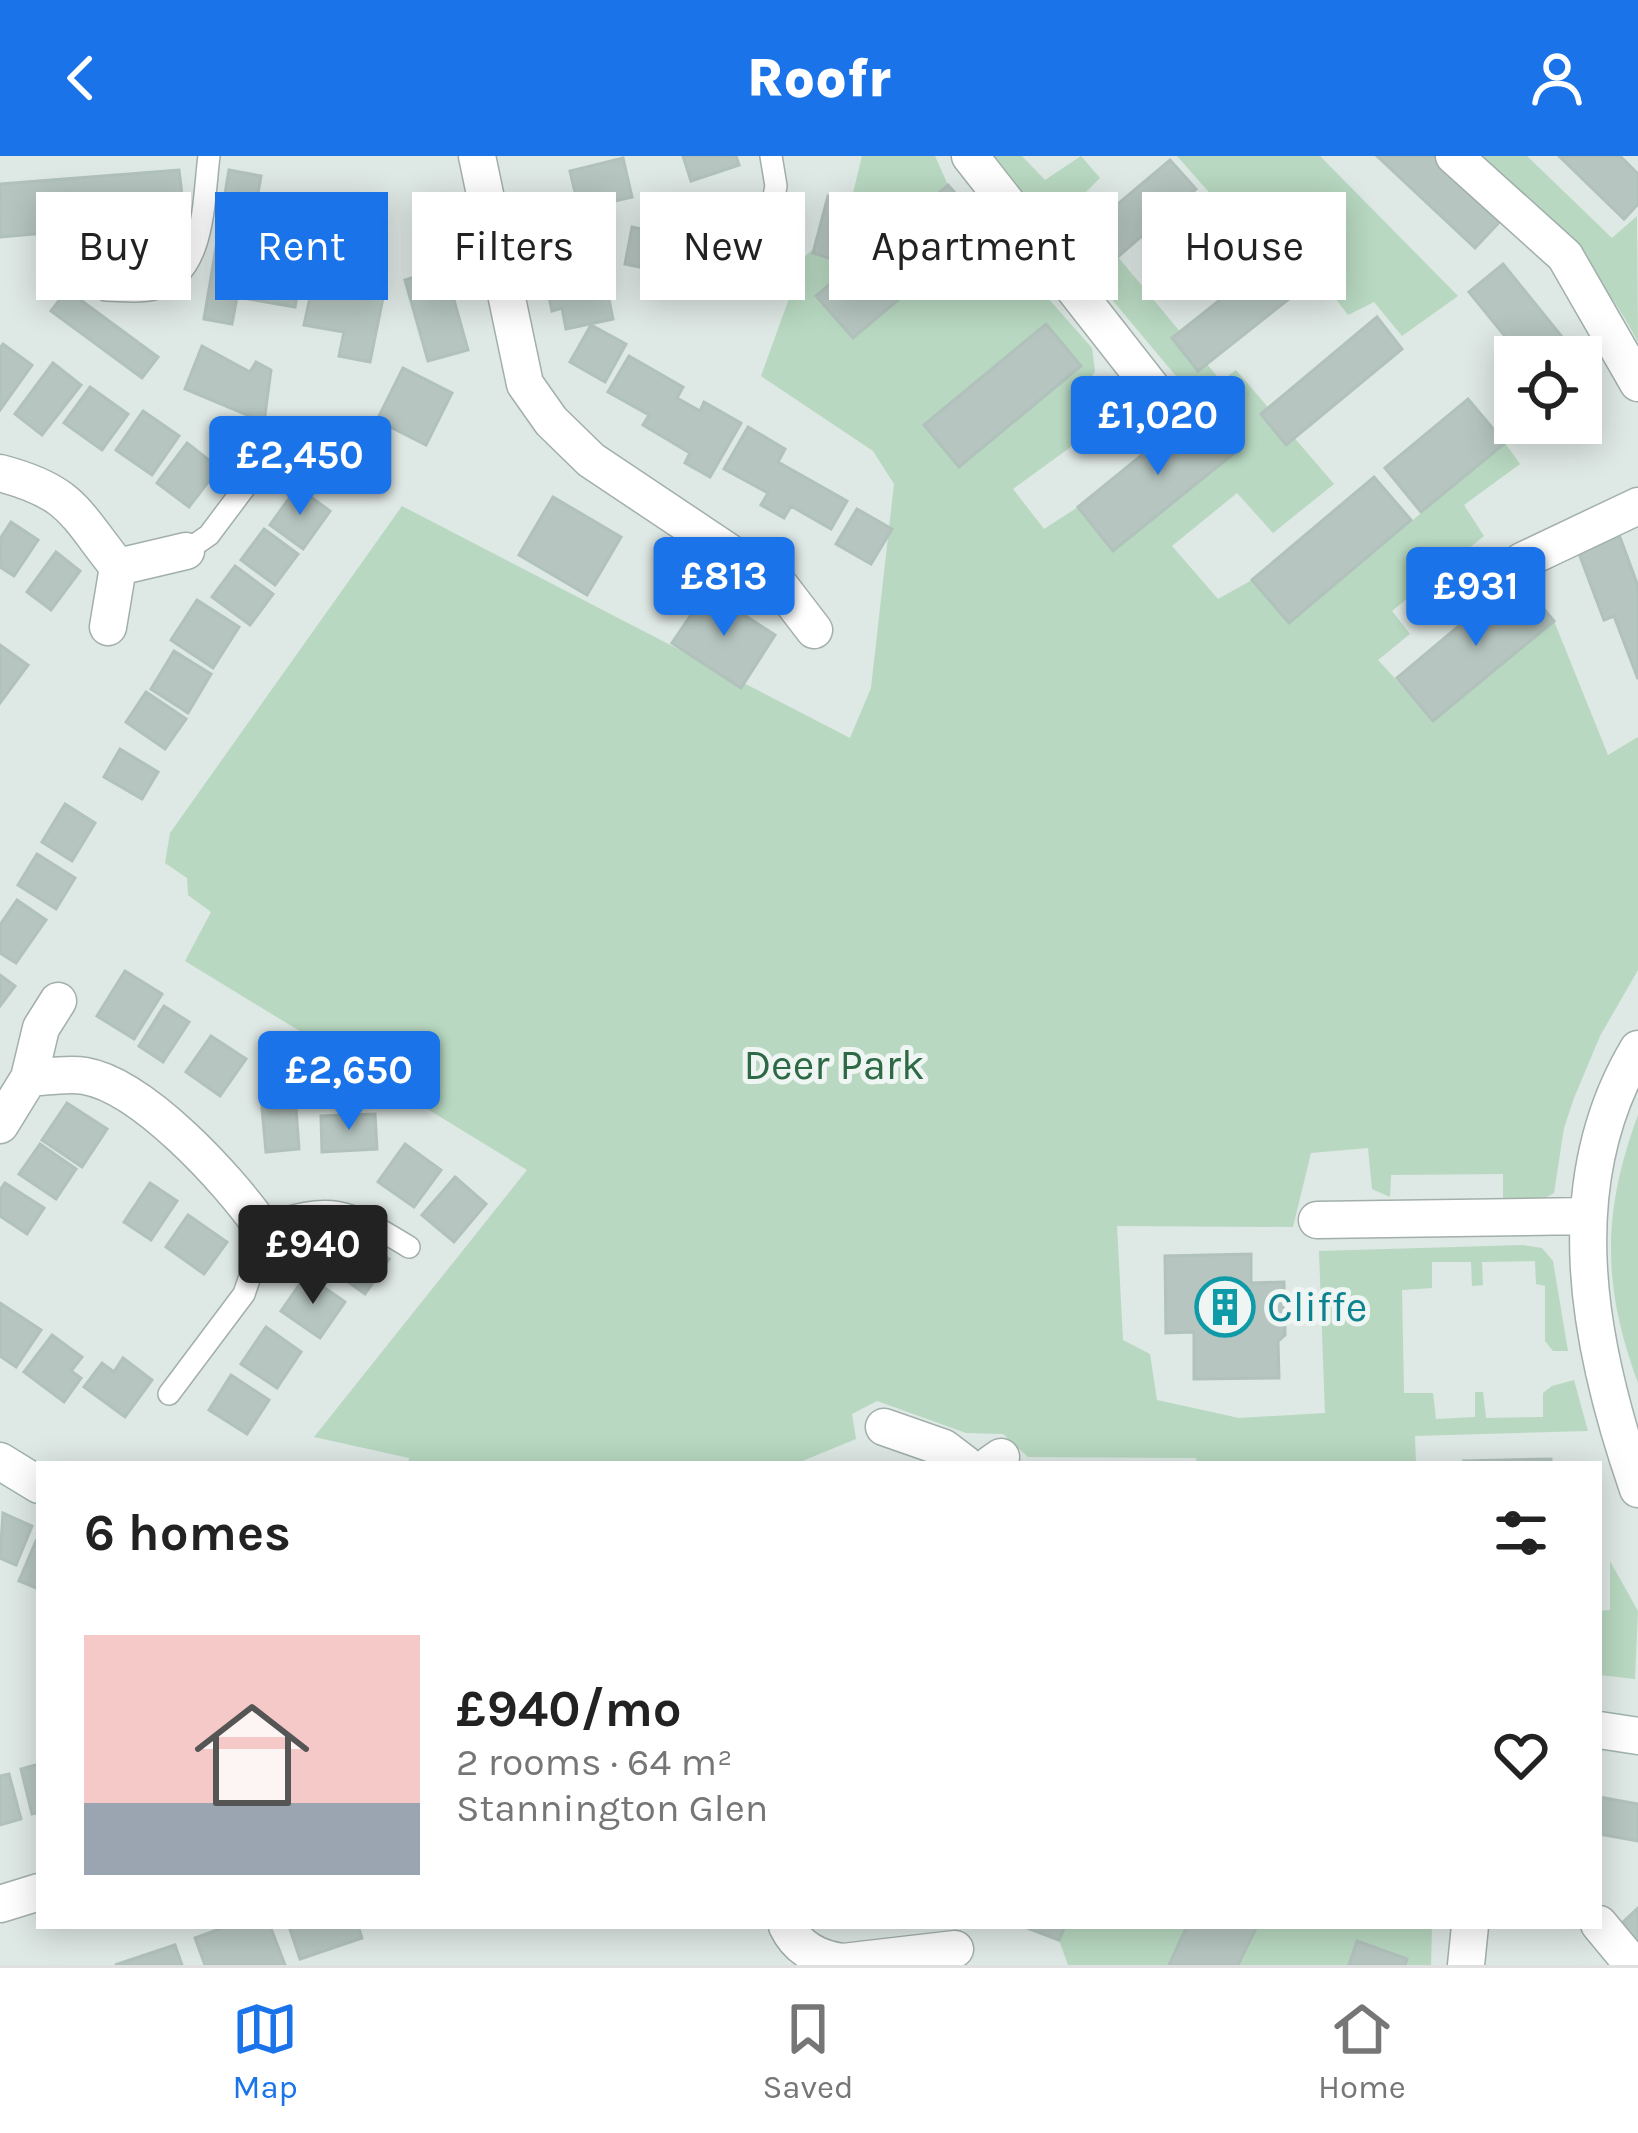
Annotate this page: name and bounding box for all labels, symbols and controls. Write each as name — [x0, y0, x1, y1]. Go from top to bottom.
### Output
icon: back — [48, 45, 114, 111]
icon: person — [1524, 45, 1590, 111]
text: Roofr — [747, 46, 891, 110]
chip: Buy — [36, 192, 191, 300]
chip: Rent — [215, 192, 388, 300]
chip: Filters — [412, 192, 616, 300]
chip: New — [640, 192, 805, 300]
chip: Apartment — [829, 192, 1118, 300]
chip: House — [1142, 192, 1346, 300]
map controls — [1494, 336, 1602, 444]
button: locate — [1494, 336, 1602, 444]
pin: £1,020 — [1060, 376, 1256, 478]
text: £1,020 — [1098, 392, 1218, 438]
pin: £2,450 — [202, 416, 398, 518]
text: £2,450 — [236, 432, 364, 478]
pin: £813 — [653, 537, 795, 639]
pin: £931 — [1405, 547, 1547, 649]
text: £813 — [681, 553, 767, 599]
text: £931 — [1433, 563, 1519, 609]
pin: £2,650 — [251, 1031, 447, 1133]
park label: Deer Park — [743, 1040, 925, 1090]
text: £2,650 — [285, 1047, 413, 1093]
pin: £940 — [242, 1205, 384, 1307]
text: £940 — [265, 1221, 361, 1267]
building icon: Cliffe — [1194, 1276, 1256, 1338]
place label: Cliffe — [1267, 1282, 1367, 1332]
icon: filters — [1488, 1500, 1554, 1566]
text: 6 homes — [84, 1503, 291, 1563]
text: £940/mo — [456, 1679, 682, 1739]
icon: home — [180, 1683, 324, 1827]
icon: heart — [1488, 1722, 1554, 1788]
text: 2 rooms · 64 m² — [456, 1739, 733, 1785]
text: Stannington Glen — [456, 1785, 768, 1831]
tab: Map — [232, 1996, 298, 2106]
tab: Saved — [762, 1996, 854, 2106]
tab: Home — [1318, 1996, 1406, 2106]

